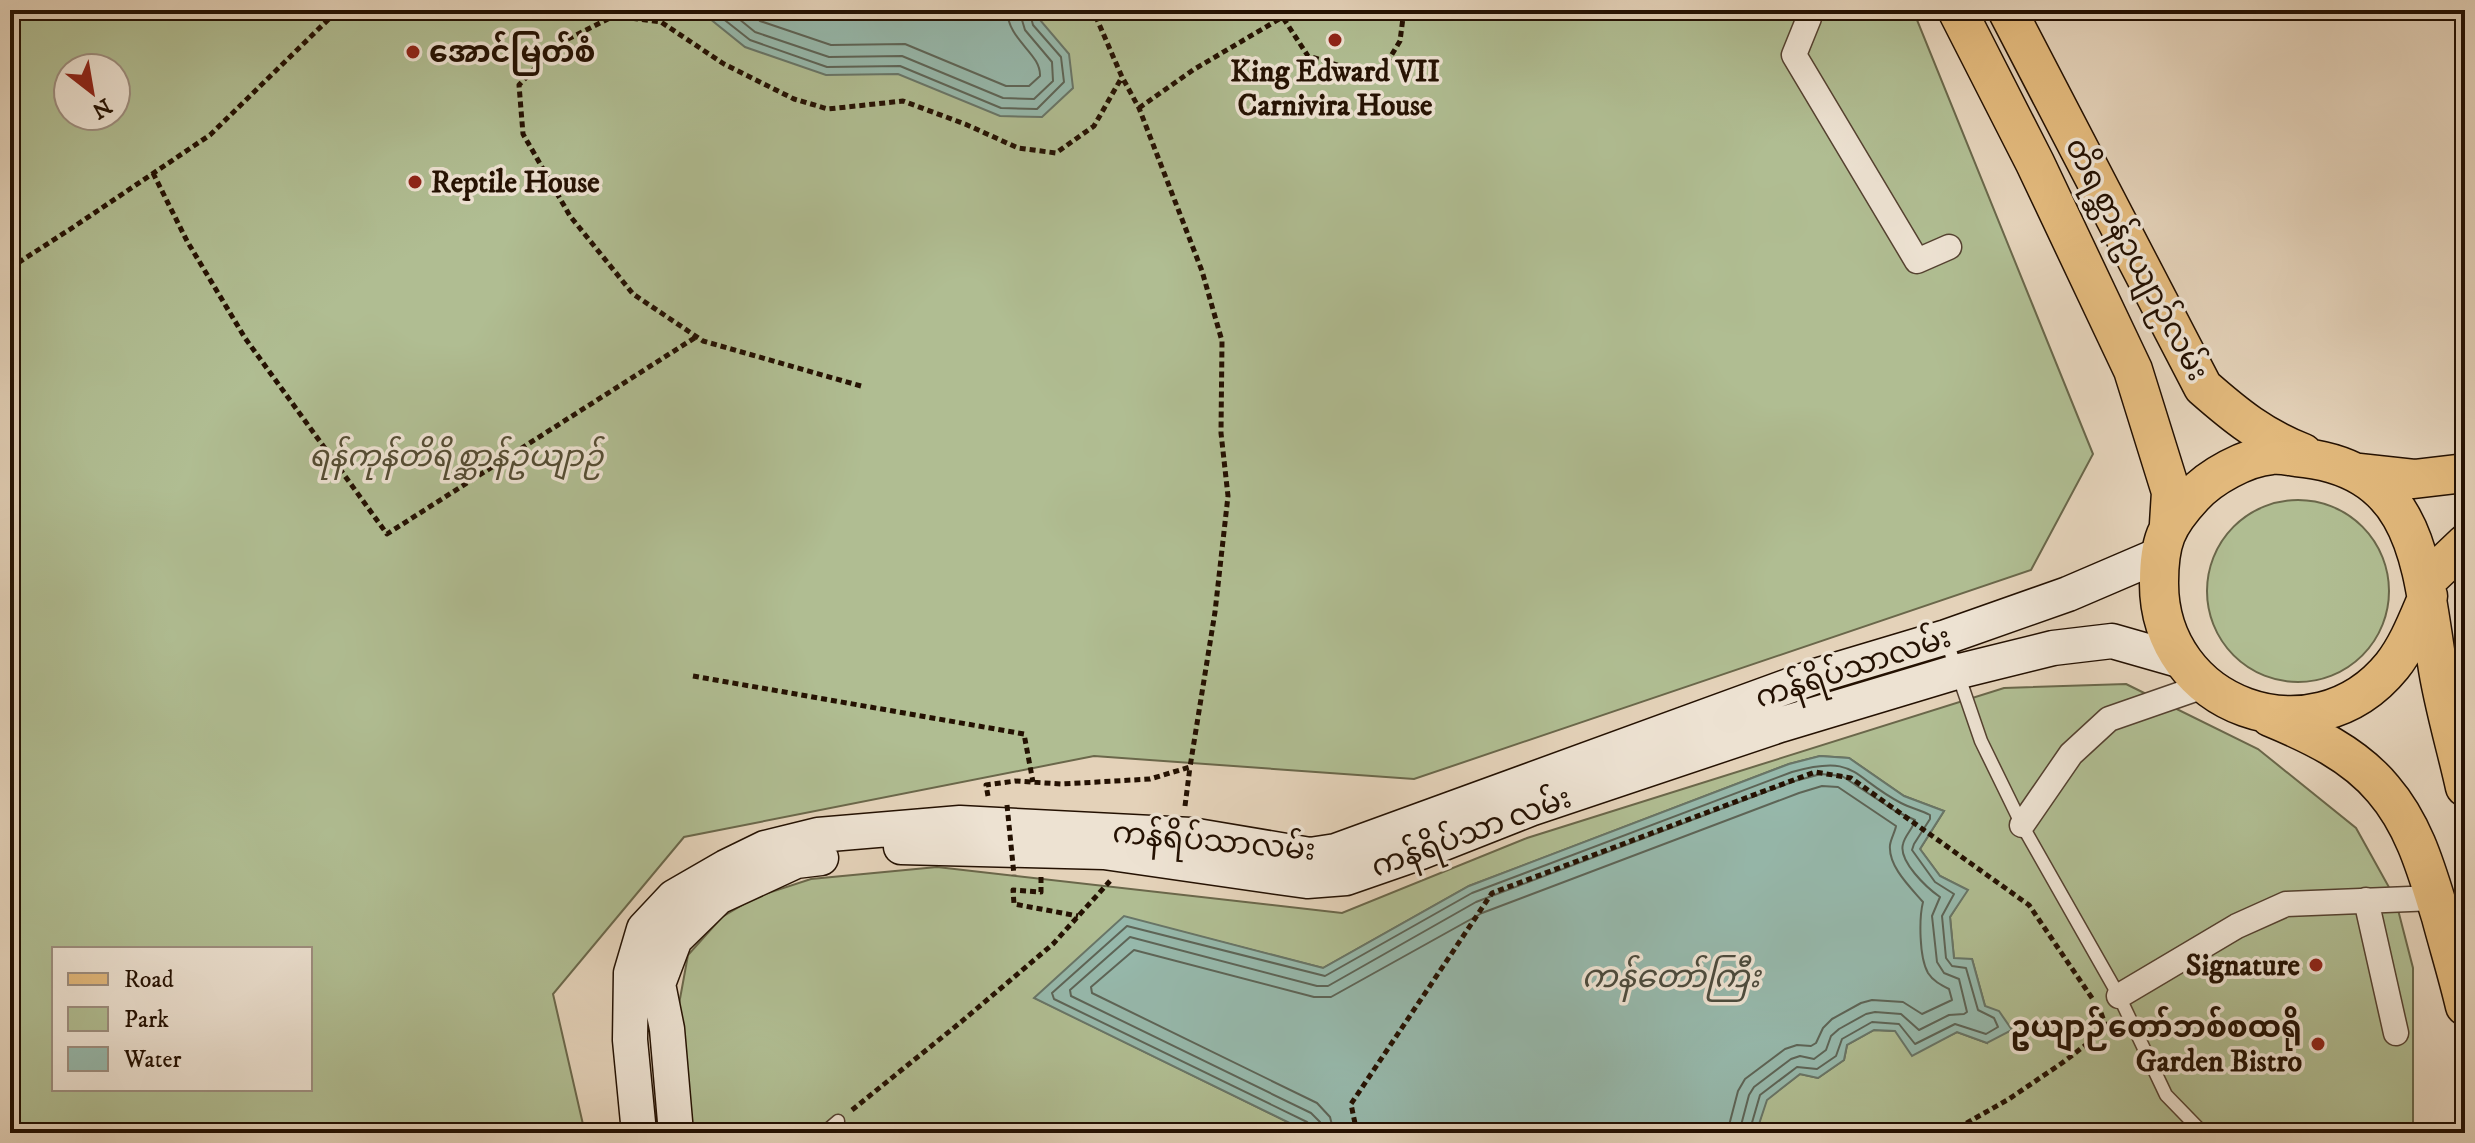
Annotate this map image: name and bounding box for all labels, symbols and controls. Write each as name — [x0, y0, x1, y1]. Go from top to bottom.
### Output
place label: အောင်မြတ်စံ — [429, 31, 596, 76]
marker: King Edward VII Carnivira House — [1326, 31, 1344, 49]
marker: အောင်မြတ်စံ — [404, 43, 422, 61]
north arrow — [52, 52, 132, 132]
place label: King Edward VII Carnivira House — [1230, 54, 1440, 125]
text: N — [87, 92, 116, 124]
street label: တိရစ္ဆာန်ဥယျာဉ်လမ်း — [2052, 129, 2220, 390]
place label: Reptile House — [431, 165, 600, 202]
marker: Reptile House — [406, 173, 424, 191]
park label: ရန်ကုန်တိရိစ္ဆာန်ဥယျာဉ် — [309, 435, 605, 481]
street label: ကန်ရိပ်သာလမ်း — [1749, 615, 1958, 722]
street label: ကန်ရိပ်သာ လမ်း — [1365, 775, 1578, 891]
street label: ကန်ရိပ်သာလမ်း — [1110, 810, 1317, 875]
legend — [52, 947, 312, 1091]
place label: Signature — [2186, 948, 2301, 985]
water label: ကန်တော်ကြီး — [1582, 954, 1762, 1002]
marker: Signature — [2307, 956, 2325, 974]
text: Road — [124, 965, 174, 995]
text: Park — [124, 1005, 169, 1035]
place label: ဥယျာဉ်တော်ဘစ်စထရို Garden Bistro — [2011, 1006, 2302, 1081]
marker: ဥယျာဉ်တော်ဘစ်စထရို Garden Bistro — [2309, 1035, 2327, 1053]
text: Water — [123, 1045, 181, 1075]

